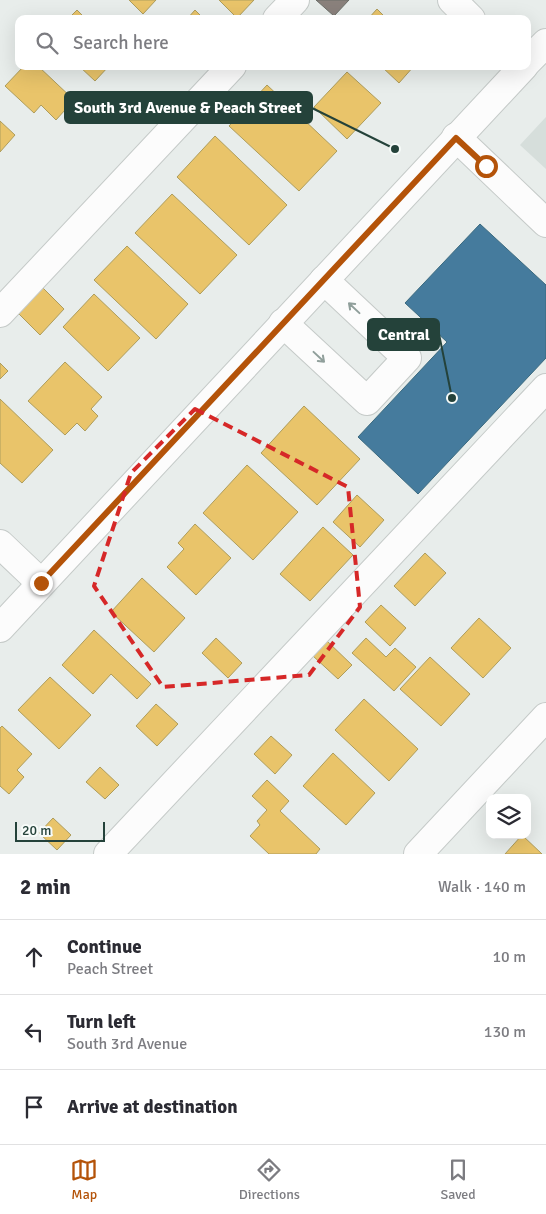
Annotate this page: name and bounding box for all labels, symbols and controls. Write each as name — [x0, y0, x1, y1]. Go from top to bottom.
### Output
search box — [15, 15, 531, 70]
icon: search — [33, 29, 61, 57]
text: Search here — [73, 31, 169, 55]
callout: South 3rd Avenue & Peach Street — [65, 92, 312, 123]
text: South 3rd Avenue & Peach Street — [74, 98, 302, 118]
route start — [475, 155, 498, 178]
one-way arrow — [347, 302, 360, 314]
callout: Central — [368, 319, 439, 350]
text: Central — [378, 325, 430, 345]
one-way arrow — [313, 351, 325, 363]
route end — [30, 572, 53, 595]
map controls — [486, 794, 531, 839]
button: layers — [486, 794, 531, 839]
scale bar — [15, 819, 105, 842]
text: 20 m — [22, 822, 51, 839]
text: 2 min — [20, 874, 71, 900]
text: Walk · 140 m — [438, 877, 526, 897]
text: Continue — [67, 935, 142, 959]
icon: ahead — [20, 943, 48, 971]
text: 10 m — [492, 947, 526, 967]
text: Peach Street — [67, 959, 153, 979]
text: Turn left — [67, 1010, 136, 1034]
icon: left — [20, 1018, 48, 1046]
text: 130 m — [484, 1022, 526, 1042]
text: South 3rd Avenue — [67, 1034, 187, 1054]
icon: arrive — [20, 1093, 48, 1121]
text: Arrive at destination — [67, 1095, 238, 1119]
tab: Map — [70, 1156, 98, 1203]
tab: Directions — [239, 1156, 300, 1203]
tab: Saved — [440, 1156, 476, 1203]

